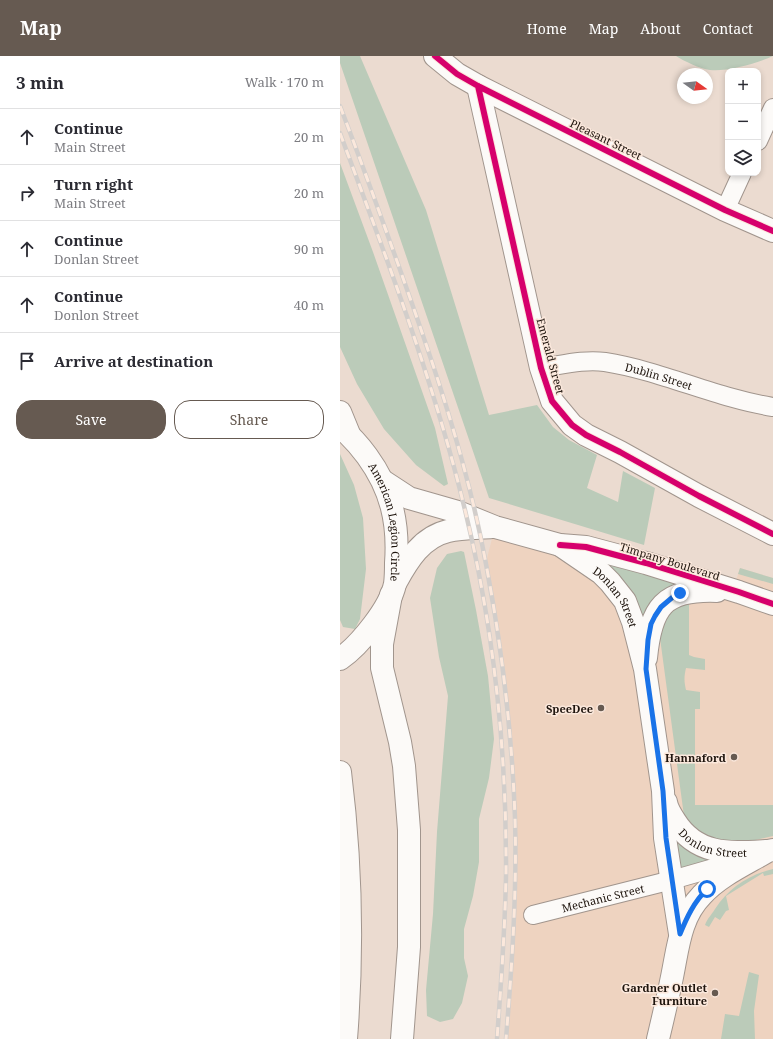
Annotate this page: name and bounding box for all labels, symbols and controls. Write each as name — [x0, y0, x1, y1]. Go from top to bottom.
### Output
text: Map — [20, 15, 62, 41]
text: Home — [527, 19, 567, 38]
text: Map — [589, 19, 618, 38]
text: About — [640, 19, 681, 38]
text: Contact — [703, 19, 753, 38]
north arrow — [677, 68, 713, 104]
map controls — [725, 68, 761, 176]
button: + — [725, 68, 761, 104]
text: 3 min — [16, 71, 64, 94]
text: Walk · 170 m — [245, 73, 324, 91]
button: − — [725, 104, 761, 140]
street label: Pleasant Street — [568, 115, 644, 163]
text: Continue — [54, 118, 123, 138]
icon: ahead — [16, 126, 38, 148]
text: 20 m — [294, 128, 324, 146]
text: Main Street — [54, 138, 126, 156]
button: layers — [725, 140, 761, 176]
text: Turn right — [54, 174, 133, 194]
icon: right — [16, 182, 38, 204]
text: 20 m — [294, 184, 324, 202]
text: Main Street — [54, 194, 126, 212]
text: Continue — [54, 230, 123, 250]
icon: ahead — [16, 238, 38, 260]
text: 90 m — [294, 240, 324, 258]
text: Donlan Street — [54, 250, 139, 268]
text: Continue — [54, 286, 123, 306]
icon: ahead — [16, 294, 38, 316]
text: 40 m — [294, 296, 324, 314]
text: Donlon Street — [54, 306, 139, 324]
street label: Emerald Street — [534, 316, 568, 396]
icon: arrive — [16, 350, 38, 372]
text: Arrive at destination — [54, 351, 213, 371]
street label: Dublin Street — [624, 359, 694, 393]
button: Save — [16, 400, 166, 439]
button: Share — [174, 400, 324, 439]
street label: American Legion Circle — [366, 459, 404, 582]
street label: Timpany Boulevard — [618, 539, 722, 583]
street label: Donlan Street — [591, 563, 641, 629]
route end — [671, 584, 689, 602]
place label: SpeeDee — [546, 701, 593, 716]
marker: SpeeDee — [596, 703, 606, 713]
place label: Hannaford — [665, 750, 726, 765]
marker: Hannaford — [729, 752, 739, 762]
street label: Donlon Street — [676, 825, 747, 860]
street label: Mechanic Street — [560, 880, 646, 915]
route start — [698, 880, 716, 898]
place label: Gardner Outlet Furniture — [622, 980, 708, 1008]
marker: Gardner Outlet Furniture — [710, 988, 720, 998]

